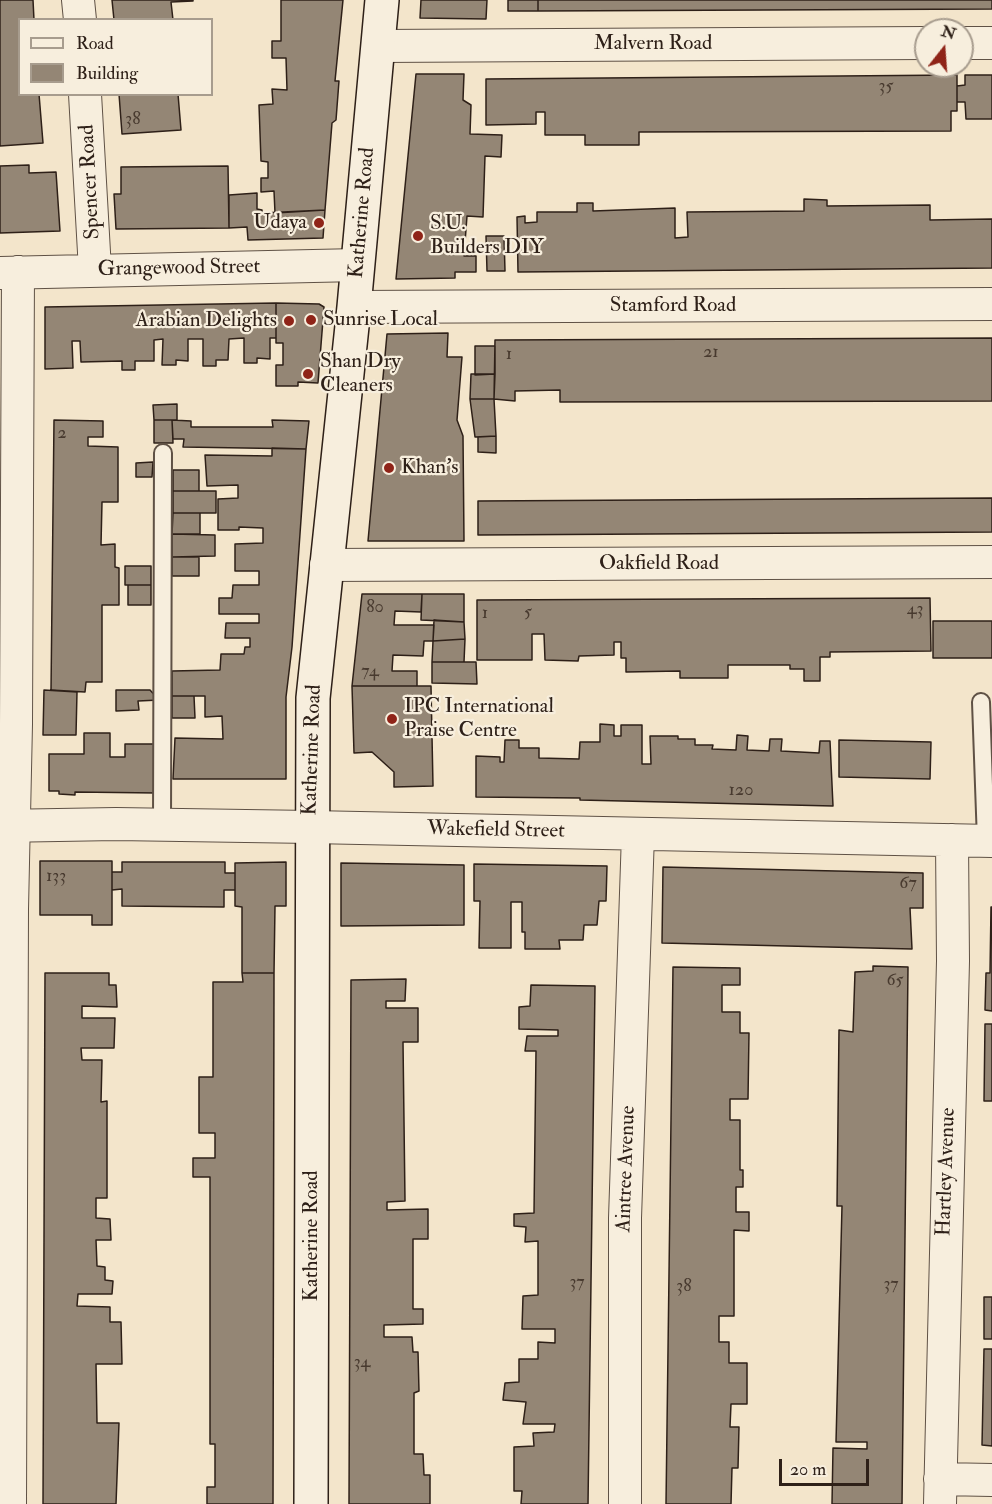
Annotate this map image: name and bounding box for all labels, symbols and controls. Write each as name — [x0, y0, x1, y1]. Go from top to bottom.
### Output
legend — [18, 18, 213, 96]
north arrow — [914, 18, 974, 78]
text: N — [939, 21, 958, 44]
street label: Malvern Road — [594, 31, 712, 57]
text: Road — [76, 32, 114, 55]
text: Building — [76, 62, 138, 85]
house number: 35 — [879, 76, 893, 98]
house number: 38 — [125, 109, 141, 131]
street label: Spencer Road — [75, 124, 107, 240]
street label: Katherine Road — [345, 147, 381, 279]
place label: Udaya — [253, 210, 307, 236]
place label: S.U. Builders DIY — [430, 211, 544, 261]
marker: Udaya — [312, 216, 326, 230]
marker: S.U. Builders DIY — [411, 229, 425, 243]
street label: Grangewood Street — [98, 255, 260, 283]
street label: Stamford Road — [610, 293, 736, 319]
place label: Sunrise Local — [323, 307, 438, 333]
place label: Arabian Delights — [135, 308, 277, 334]
marker: Sunrise Local — [304, 313, 318, 327]
marker: Arabian Delights — [282, 314, 296, 328]
house number: 21 — [703, 342, 719, 364]
house number: 1 — [506, 344, 512, 366]
place label: Shan Dry Cleaners — [320, 349, 401, 399]
marker: Shan Dry Cleaners — [301, 367, 315, 381]
house number: 2 — [57, 423, 67, 445]
place label: Khan's — [401, 455, 458, 481]
marker: Khan's — [382, 461, 396, 475]
street label: Oakfield Road — [599, 551, 719, 577]
house number: 80 — [366, 597, 384, 619]
house number: 43 — [907, 599, 923, 621]
house number: 5 — [524, 602, 532, 624]
house number: 1 — [482, 603, 488, 625]
house number: 74 — [361, 661, 379, 683]
street label: Katherine Road — [298, 684, 328, 816]
place label: IPC International Praise Centre — [404, 694, 554, 744]
marker: IPC International Praise Centre — [385, 712, 399, 726]
house number: 120 — [729, 780, 753, 802]
street label: Wakefield Street — [427, 817, 565, 845]
house number: 133 — [46, 866, 66, 888]
house number: 67 — [899, 873, 917, 895]
house number: 65 — [887, 970, 903, 992]
street label: Aintree Avenue — [612, 1105, 642, 1233]
street label: Hartley Avenue — [932, 1107, 962, 1237]
street label: Katherine Road — [299, 1170, 325, 1302]
house number: 37 — [569, 1272, 585, 1294]
house number: 37 — [883, 1274, 899, 1296]
house number: 38 — [676, 1276, 692, 1298]
house number: 34 — [354, 1352, 370, 1374]
scale bar — [782, 1447, 872, 1485]
text: 20 m — [790, 1458, 826, 1481]

